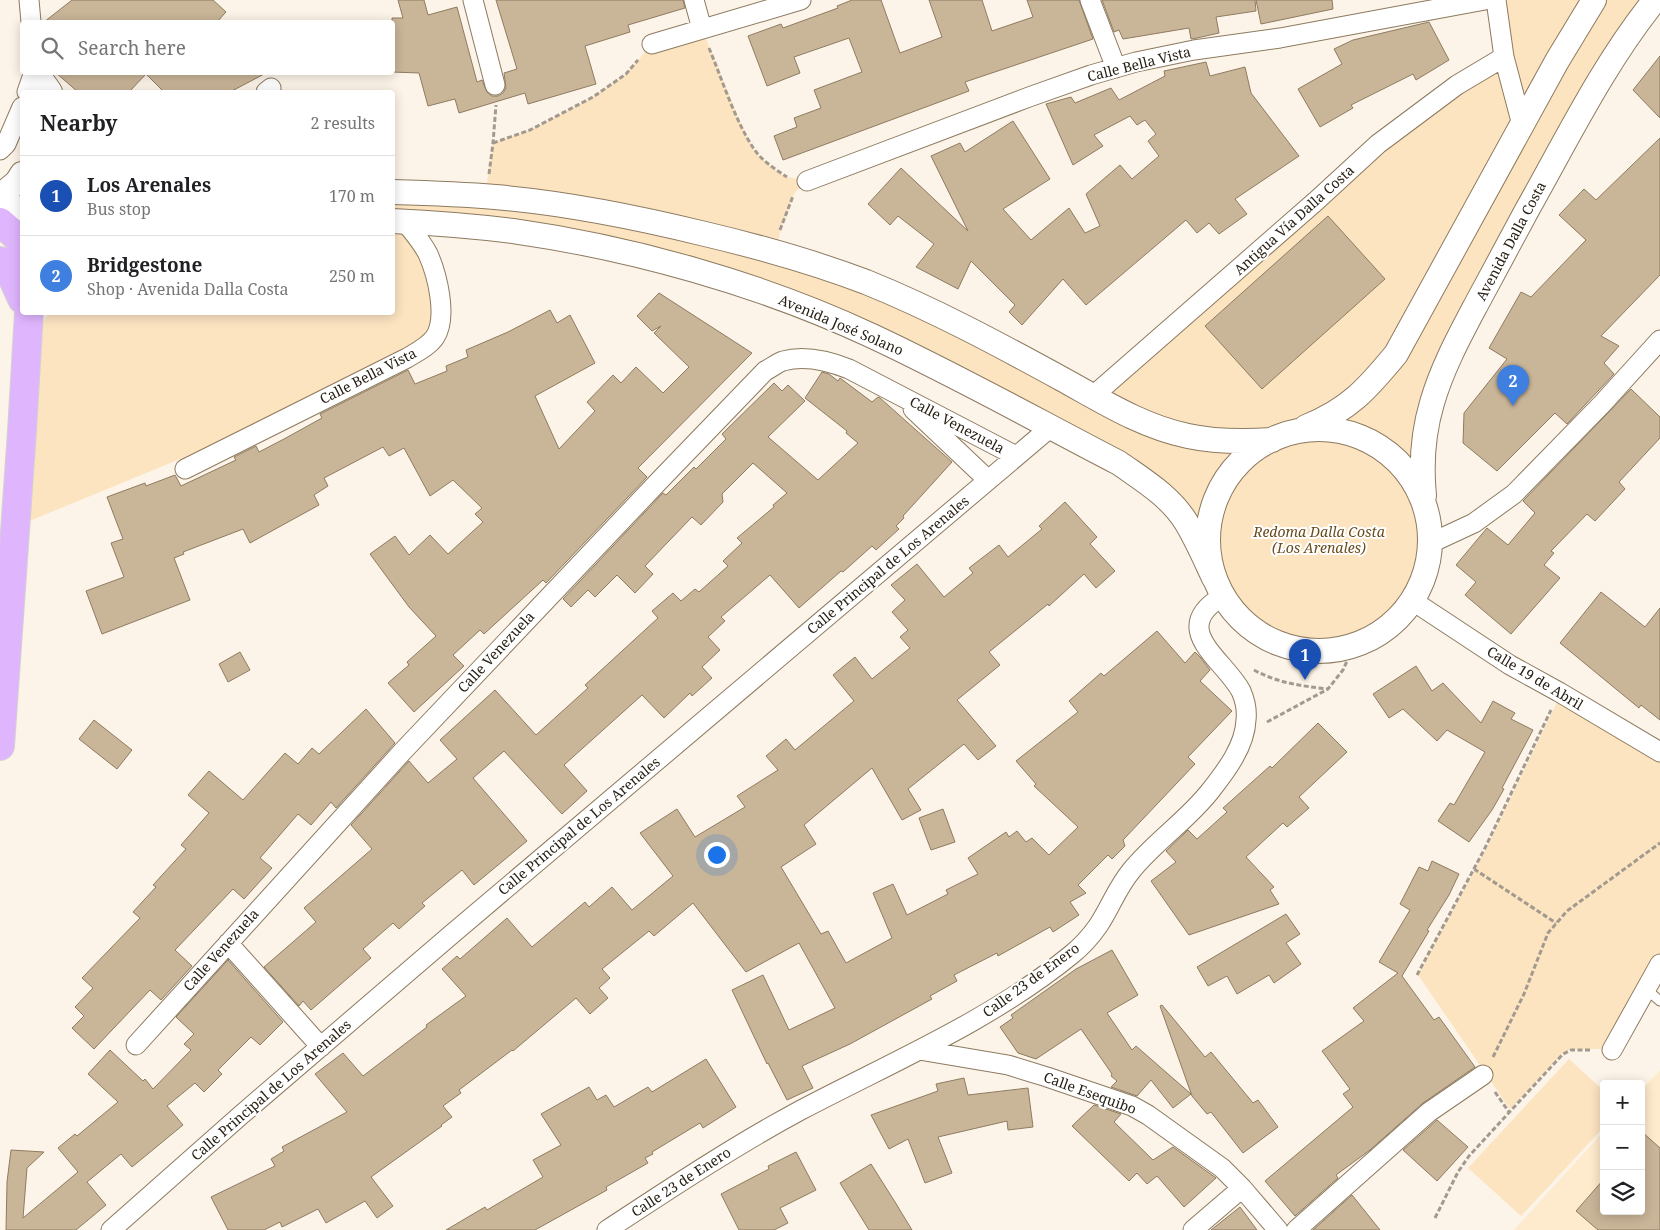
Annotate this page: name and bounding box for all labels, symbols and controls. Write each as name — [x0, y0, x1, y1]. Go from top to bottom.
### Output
search box — [20, 20, 395, 75]
icon: search — [38, 34, 66, 62]
text: Search here — [78, 35, 186, 61]
street label: Calle Bella Vista — [1085, 41, 1193, 86]
text: Nearby — [40, 109, 118, 137]
text: 2 results — [311, 112, 375, 134]
street label: Antigua Vía Dalla Costa — [1229, 160, 1358, 279]
text: Los Arenales — [87, 172, 211, 198]
street label: Avenida Dalla Costa — [1471, 178, 1550, 304]
text: 1 — [51, 185, 61, 207]
text: 170 m — [329, 185, 375, 207]
text: Bus stop — [87, 198, 151, 220]
text: Bridgestone — [87, 252, 202, 278]
text: 2 — [51, 265, 61, 287]
text: 250 m — [329, 265, 375, 287]
text: Shop · Avenida Dalla Costa — [87, 278, 288, 300]
street label: Avenida José Solano — [776, 290, 906, 359]
street label: Calle Bella Vista — [316, 343, 419, 408]
pin: 2 — [1497, 365, 1529, 406]
street label: Calle Venezuela — [907, 392, 1008, 458]
street label: Calle Principal de Los Arenales — [803, 491, 973, 638]
park label: Redoma Dalla Costa (Los Arenales) — [1252, 522, 1386, 557]
street label: Calle Venezuela — [453, 607, 538, 696]
pin: 1 — [1289, 639, 1321, 680]
street label: Calle 19 de Abril — [1484, 641, 1588, 714]
street label: Calle Principal de Los Arenales — [494, 752, 664, 899]
your location — [704, 842, 730, 868]
street label: Calle Venezuela — [179, 904, 263, 995]
street label: Calle 23 de Enero — [979, 938, 1083, 1021]
street label: Calle Principal de Los Arenales — [187, 1015, 355, 1164]
street label: Calle Esequibo — [1041, 1067, 1139, 1118]
map controls — [1600, 1080, 1645, 1215]
button: + — [1600, 1080, 1645, 1125]
button: − — [1600, 1125, 1645, 1170]
street label: Calle 23 de Enero — [627, 1142, 734, 1221]
button: layers — [1600, 1170, 1645, 1215]

